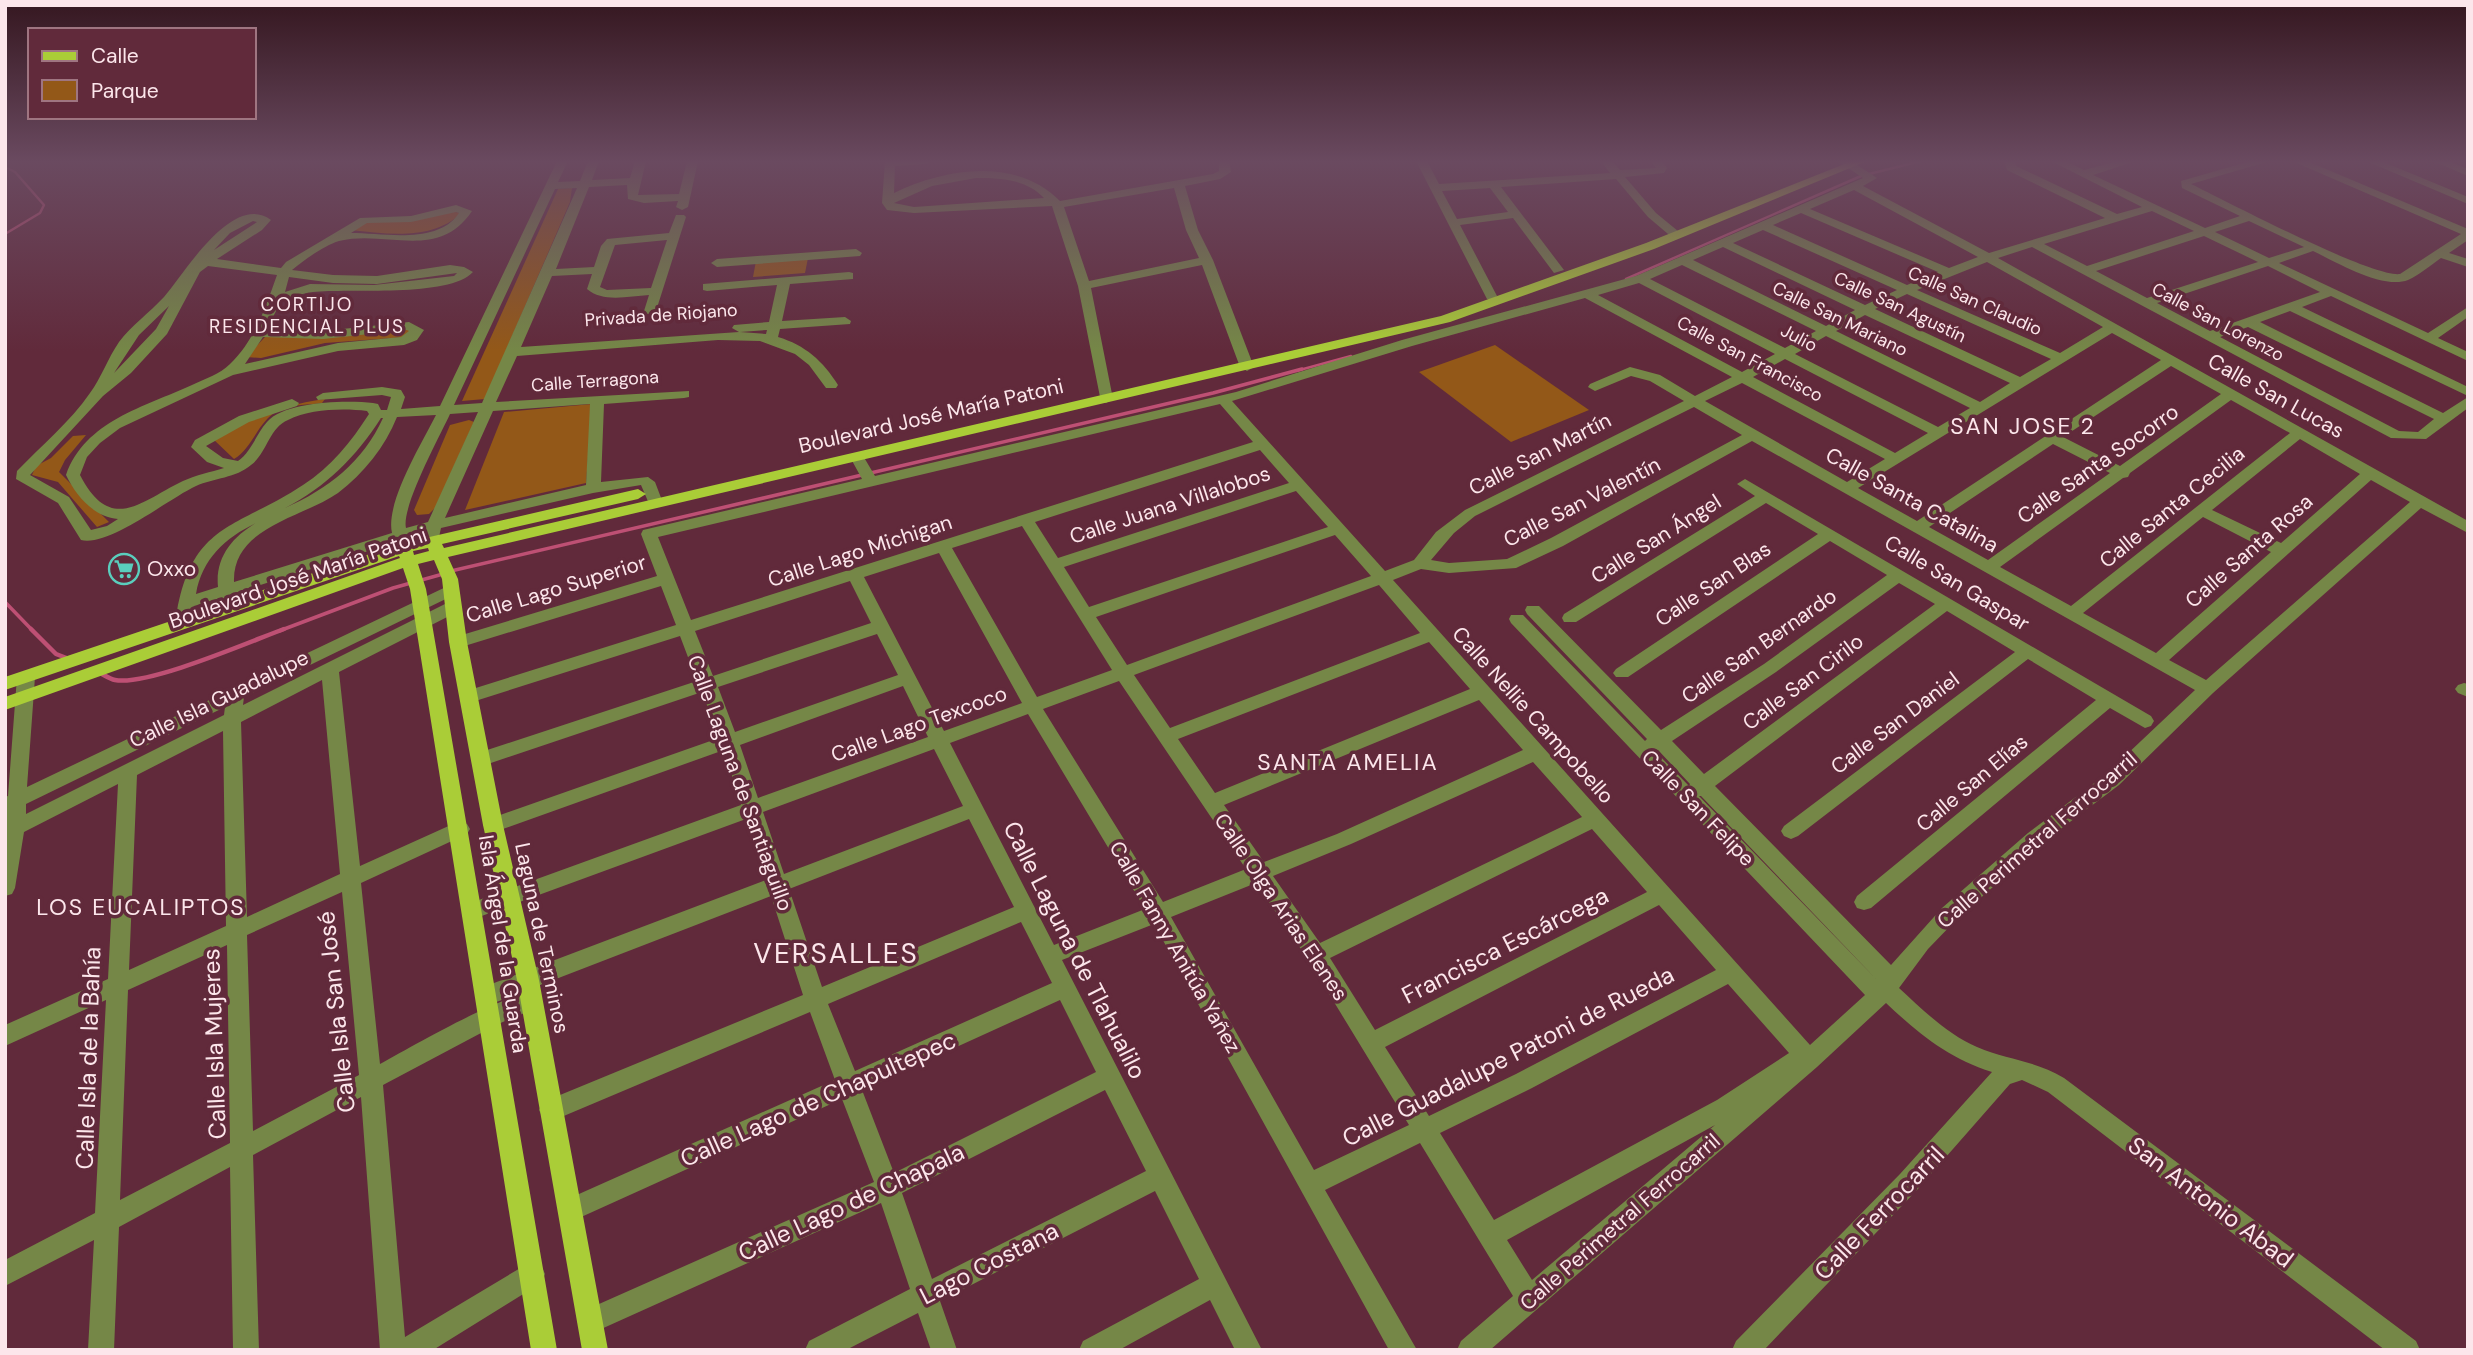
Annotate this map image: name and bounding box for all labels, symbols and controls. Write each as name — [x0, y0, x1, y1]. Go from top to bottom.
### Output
legend — [28, 28, 256, 119]
text: Calle — [91, 42, 139, 70]
text: Parque — [91, 77, 159, 105]
street label: Calle San Claudio — [1904, 261, 2046, 341]
street label: Calle San Agustín — [1830, 266, 1970, 348]
street label: Calle San Mariano — [1768, 276, 1912, 362]
street label: Calle San Lorenzo — [2148, 277, 2288, 367]
district label: CORTIJO RESIDENCIAL PLUS — [209, 292, 405, 339]
street label: Privada de Riojano — [584, 298, 738, 332]
street label: Calle San Francisco — [1673, 310, 1827, 408]
street label: Julio — [1776, 318, 1822, 358]
street label: Calle San Lucas — [2203, 347, 2349, 445]
street label: Calle Terragona — [530, 365, 660, 397]
street label: Boulevard José María Patoni — [796, 372, 1066, 460]
street label: Calle Santa Socorro — [2012, 398, 2184, 530]
street label: Calle San Martín — [1464, 406, 1616, 502]
district label: SAN JOSE 2 — [1950, 411, 2096, 441]
street label: Calle Santa Cecilia — [2093, 440, 2251, 574]
street label: Calle Santa Catalina — [1821, 441, 2003, 559]
street label: Calle San Valentín — [1499, 450, 1665, 554]
street label: Calle Juana Villalobos — [1066, 459, 1274, 551]
street label: Calle San Ángel — [1586, 488, 1726, 590]
street label: Calle Santa Rosa — [2179, 488, 2319, 614]
street label: Calle Lago Michigan — [764, 508, 956, 594]
street label: Boulevard José María Patoni — [165, 521, 431, 635]
street label: Calle San Gaspar — [1879, 529, 2035, 638]
street label: Calle San Blas — [1650, 535, 1776, 633]
street label: Calle Lago Superior — [462, 548, 650, 630]
supermarket icon: Oxxo — [107, 552, 141, 586]
place label: Oxxo — [147, 555, 196, 583]
street label: Calle San Bernardo — [1676, 582, 1842, 710]
street label: Calle Nellie Campobello — [1446, 620, 1620, 810]
street label: Calle San Cirilo — [1737, 627, 1869, 737]
street label: Calle Isla Guadalupe — [125, 643, 313, 755]
street label: Calle Laguna de Santiaguillo — [681, 651, 799, 915]
street label: Calle San Daniel — [1825, 665, 1965, 781]
street label: Calle Lago Texcoco — [827, 679, 1011, 769]
street label: Calle San Elías — [1910, 728, 2034, 838]
street label: Calle San Felipe — [1635, 744, 1761, 872]
street label: Calle Perimetral Ferrocarril — [1931, 745, 2143, 935]
district label: SANTA AMELIA — [1257, 747, 1439, 777]
street label: Calle Olga Arias Elenes — [1208, 808, 1354, 1006]
street label: Calle Laguna de Tlahualilo — [996, 816, 1154, 1084]
street label: Isla Ángel de la Guarda — [472, 833, 534, 1055]
street label: Calle Fanny Anitúa Yañez — [1103, 836, 1247, 1058]
street label: Laguna de Terminos — [508, 840, 576, 1036]
street label: Francisca Escárcega — [1396, 879, 1614, 1011]
district label: LOS EUCALIPTOS — [36, 892, 246, 922]
street label: Calle Isla San José — [310, 910, 362, 1114]
district label: VERSALLES — [753, 935, 919, 972]
street label: Calle Isla de la Bahía — [69, 946, 107, 1170]
street label: Calle Isla Mujeres — [195, 948, 233, 1140]
street label: Calle Guadalupe Patoni de Rueda — [1337, 959, 1679, 1153]
street label: Calle Lago de Chapultepec — [675, 1024, 961, 1174]
street label: Calle Perimetral Ferrocarril — [1514, 1127, 1726, 1317]
street label: San Antonio Abad — [2122, 1130, 2300, 1274]
street label: Calle Lago de Chapala — [733, 1136, 969, 1268]
street label: Calle Ferrocarril — [1807, 1140, 1951, 1286]
street label: Lago Costana — [914, 1215, 1064, 1311]

